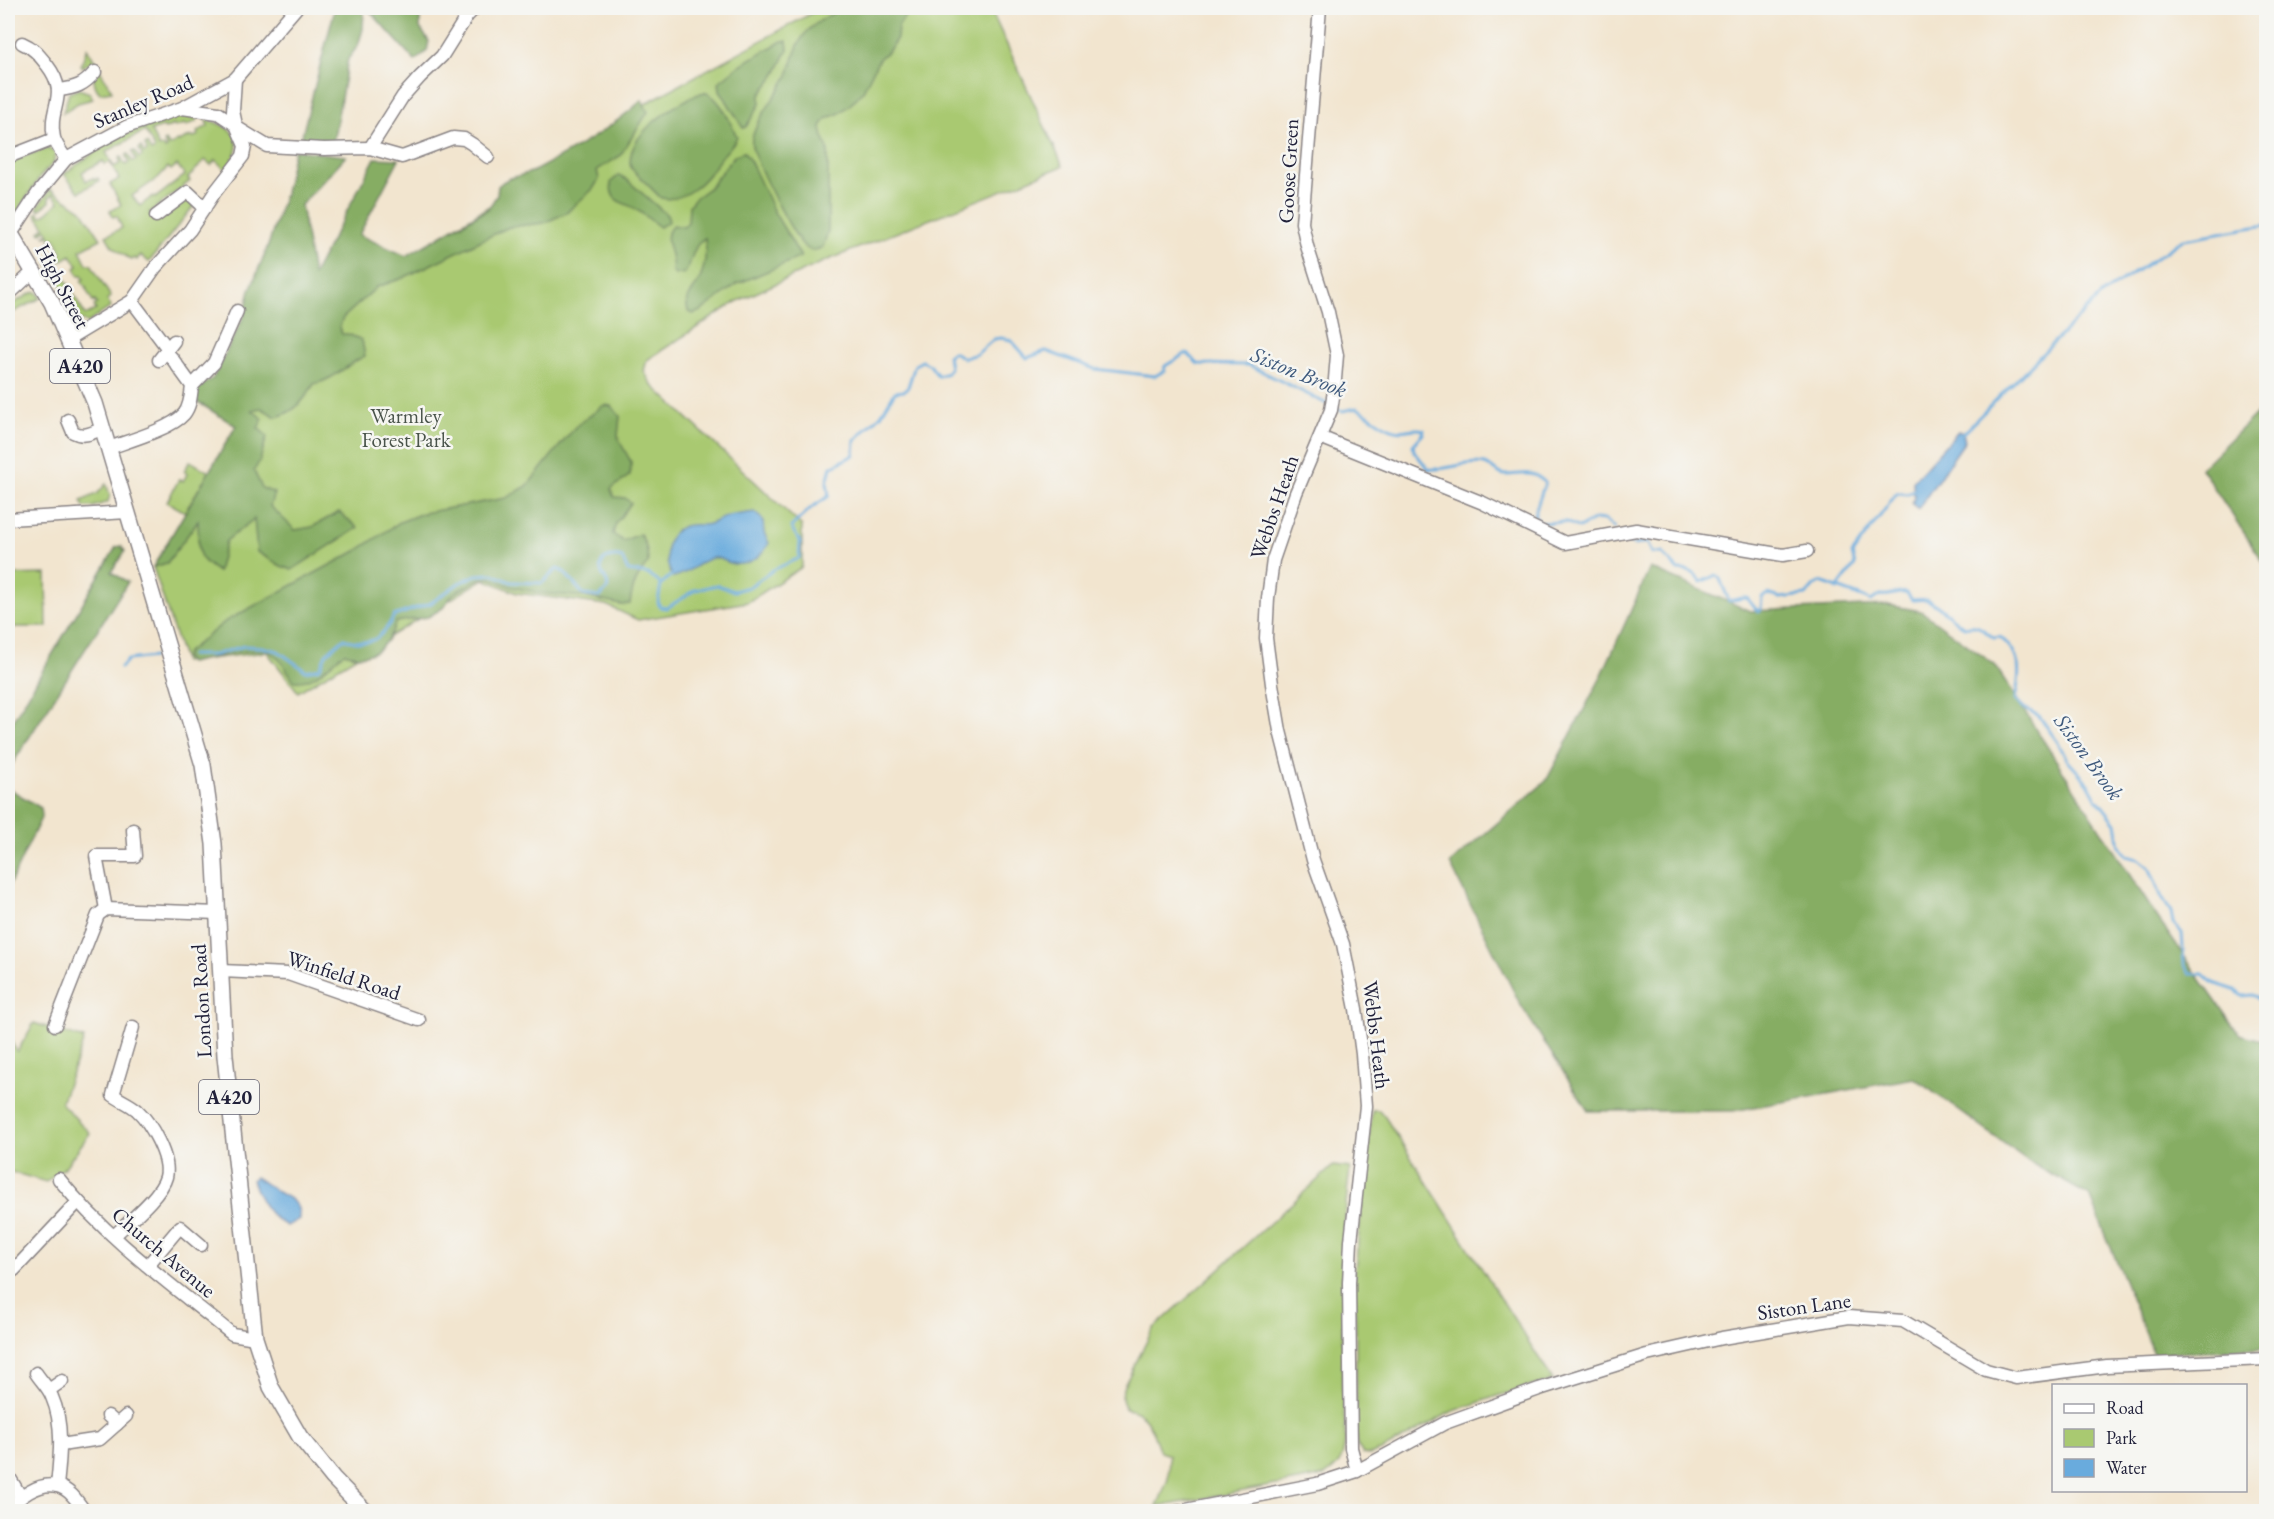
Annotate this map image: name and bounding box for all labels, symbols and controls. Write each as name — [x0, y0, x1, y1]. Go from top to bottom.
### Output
street label: Stanley Road — [89, 68, 198, 134]
street label: Goose Green — [1272, 118, 1304, 224]
street label: High Street — [29, 239, 97, 334]
water label: Siston Brook — [1246, 339, 1351, 404]
road number: A420 — [50, 349, 110, 383]
park label: Warmley Forest Park — [361, 402, 452, 453]
street label: Webbs Heath — [1244, 451, 1305, 563]
water label: Siston Brook — [2047, 707, 2130, 806]
street label: London Road — [185, 943, 217, 1059]
street label: Winfield Road — [284, 944, 405, 1006]
street label: Webbs Heath — [1357, 979, 1397, 1091]
road number: A420 — [199, 1080, 259, 1114]
street label: Church Avenue — [106, 1201, 222, 1303]
street label: Siston Lane — [1756, 1286, 1852, 1326]
legend — [2052, 1384, 2247, 1492]
text: Road — [2106, 1396, 2145, 1419]
text: Park — [2106, 1426, 2137, 1449]
text: Water — [2106, 1456, 2147, 1479]

